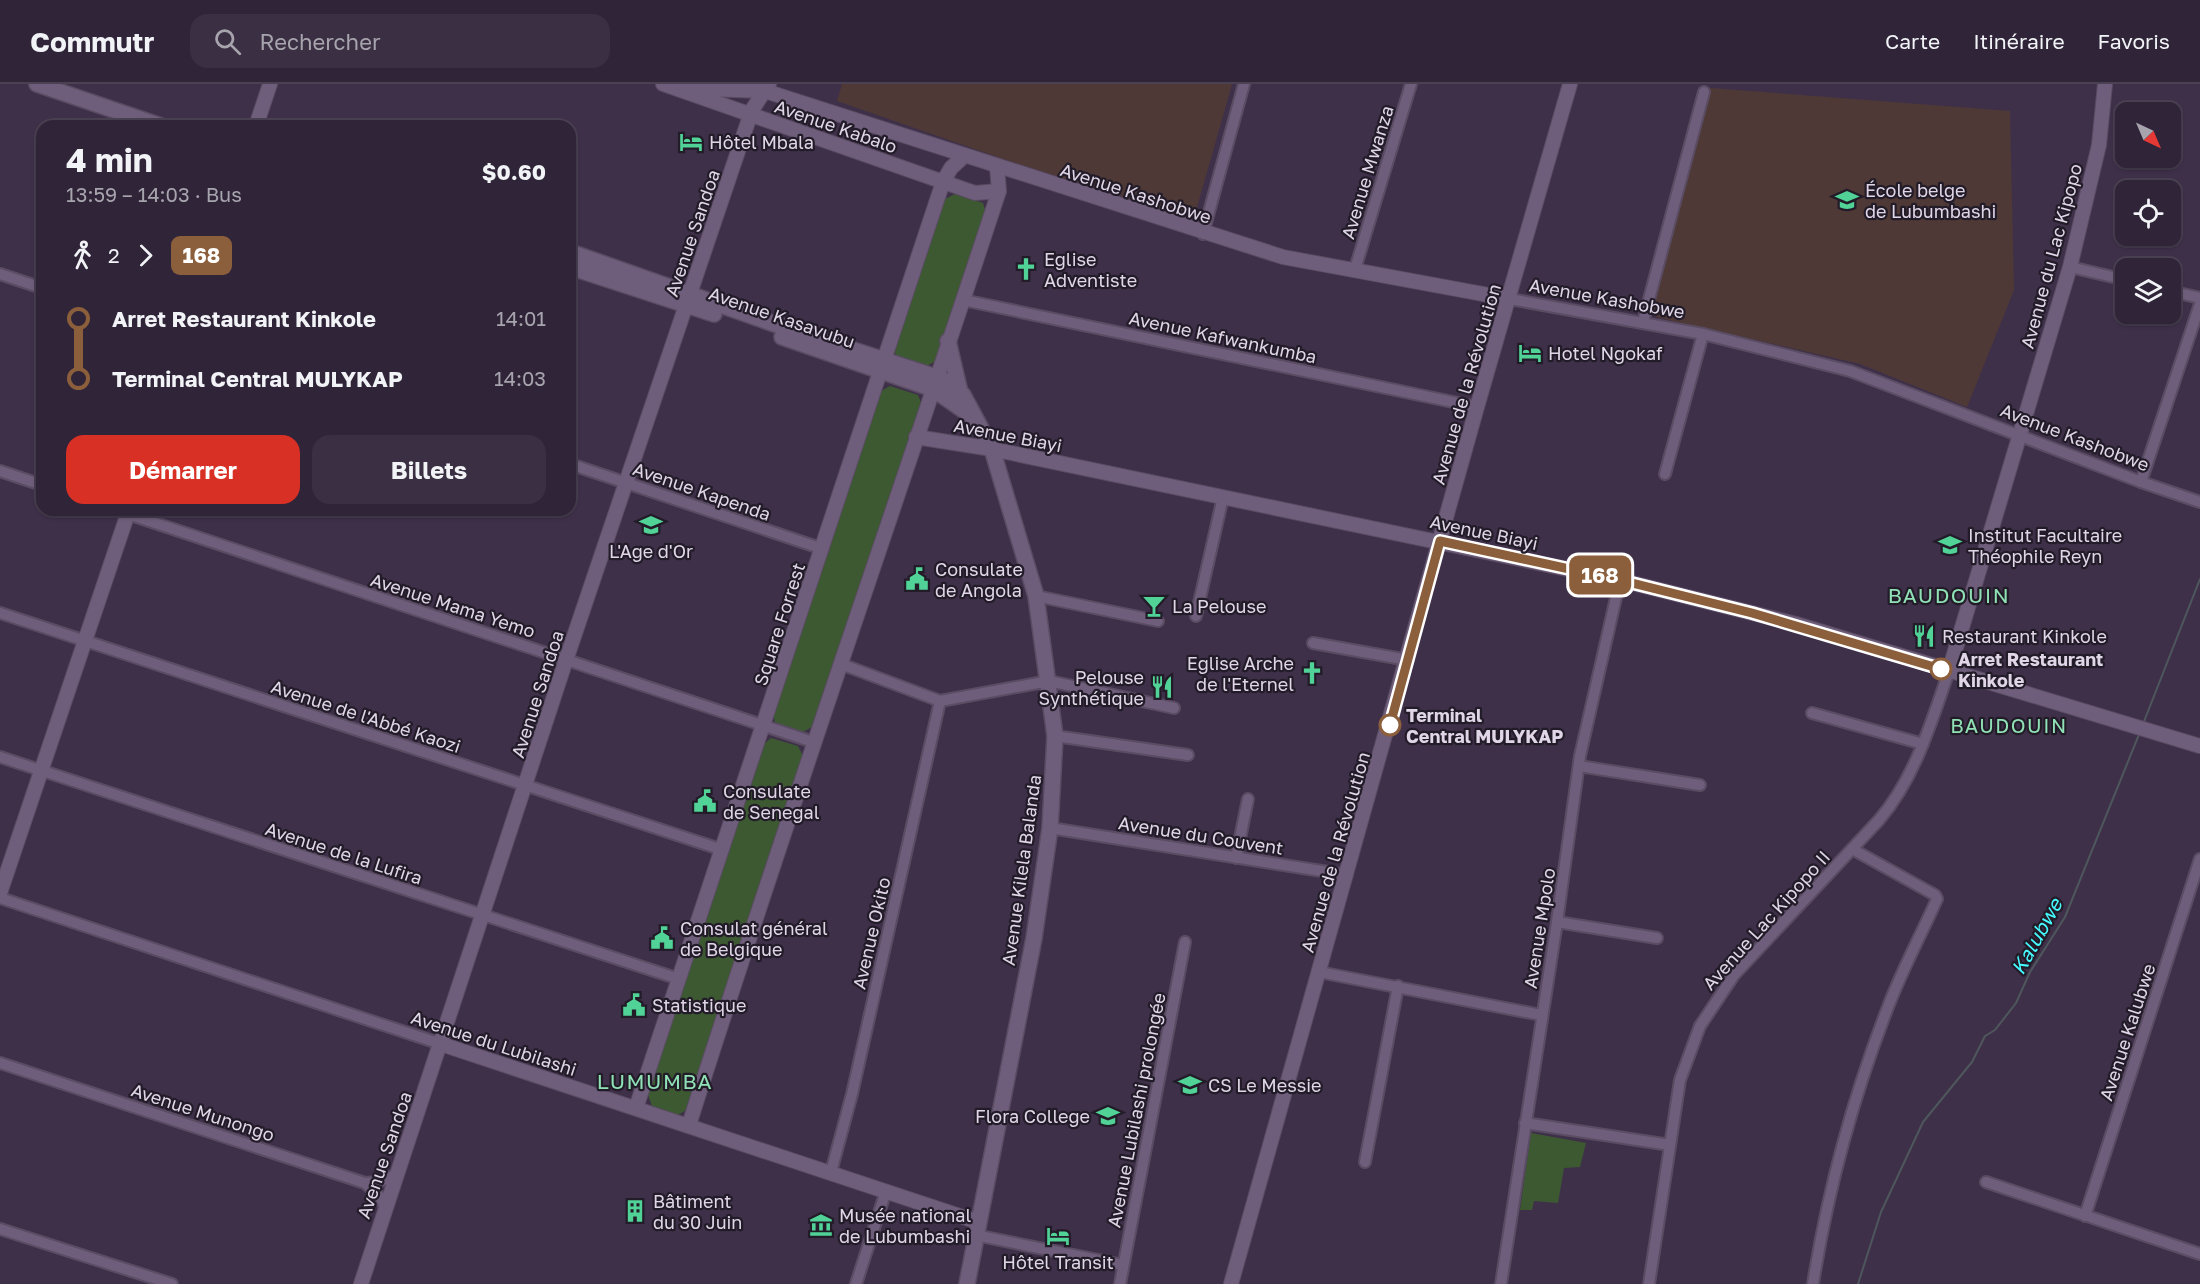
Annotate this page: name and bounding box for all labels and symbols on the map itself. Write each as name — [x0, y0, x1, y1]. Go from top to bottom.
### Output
street label: Avenue Kabalo — [772, 95, 900, 157]
north arrow — [2115, 102, 2181, 168]
street label: Avenue Mwanza — [1336, 103, 1398, 241]
hotel icon: Hôtel Mbala — [678, 129, 704, 155]
place label: Hôtel Mbala — [709, 131, 814, 153]
street label: Avenue Kashobwe — [1058, 158, 1214, 228]
street label: Avenue du Lac Kipopo — [2016, 161, 2086, 351]
street label: Avenue Sandoa — [660, 167, 724, 299]
place label: École belge de Lubumbashi — [1865, 179, 1996, 222]
school or university icon: École belge de Lubumbashi — [1834, 187, 1860, 213]
place label: Eglise Adventiste — [1044, 248, 1137, 291]
church icon: Eglise Adventiste — [1013, 256, 1039, 282]
street label: Avenue Kashobwe — [1527, 273, 1687, 323]
street label: Avenue de la Révolution — [1427, 281, 1505, 487]
street label: Avenue Kasavubu — [706, 282, 858, 352]
street label: Avenue Kafwankumba — [1127, 306, 1319, 368]
hotel icon: Hotel Ngokaf — [1517, 340, 1543, 366]
place label: Hotel Ngokaf — [1548, 342, 1663, 364]
street label: Avenue Kashobwe — [1997, 398, 2153, 476]
street label: Avenue Biayi — [952, 414, 1064, 456]
street label: Avenue Kapenda — [630, 457, 774, 525]
street label: Avenue Biayi — [1428, 510, 1540, 554]
school or university icon: L'Age d'Or — [638, 512, 664, 538]
place label: Institut Facultaire Théophile Reyn — [1968, 524, 2122, 567]
school or university icon: Institut Facultaire Théophile Reyn — [1937, 532, 1963, 558]
place label: L'Age d'Or — [609, 540, 693, 562]
line badge: 168 — [1566, 556, 1634, 594]
place label: Consulate de Angola — [935, 558, 1023, 601]
street label: Square Forrest — [749, 560, 809, 688]
public building icon: Consulate de Angola — [904, 566, 930, 592]
street label: Avenue Mama Yemo — [368, 568, 538, 642]
district label: BAUDOUIN — [1888, 582, 2010, 608]
bar icon: La Pelouse — [1141, 593, 1167, 619]
place label: La Pelouse — [1172, 595, 1266, 617]
restaurant icon: Restaurant Kinkole — [1911, 623, 1937, 649]
place label: Restaurant Kinkole — [1942, 625, 2107, 647]
street label: Avenue Sandoa — [506, 627, 568, 761]
place label: Arret Restaurant Kinkole — [1958, 648, 2103, 691]
place label: Eglise Arche de l'Eternel — [1187, 652, 1294, 695]
marker: Arret Restaurant Kinkole — [1930, 658, 1952, 680]
church icon: Eglise Arche de l'Eternel — [1299, 660, 1325, 686]
place label: Pelouse Synthétique — [1039, 666, 1144, 709]
restaurant icon: Pelouse Synthétique — [1149, 674, 1175, 700]
street label: Avenue de l'Abbé Kaozi — [268, 675, 464, 757]
place label: Terminal Central MULYKAP — [1406, 704, 1563, 747]
district label: BAUDOUIN — [1950, 713, 2068, 737]
marker: Terminal Central MULYKAP — [1379, 714, 1401, 736]
street label: Avenue de la Révolution — [1296, 749, 1374, 955]
street label: Avenue Kilela Balanda — [997, 773, 1045, 967]
place label: Consulate de Senegal — [723, 780, 820, 823]
public building icon: Consulate de Senegal — [692, 788, 718, 814]
street label: Avenue du Couvent — [1117, 811, 1285, 859]
street label: Avenue de la Lufira — [263, 817, 425, 889]
street label: Avenue Lac Kipopo II — [1698, 846, 1834, 994]
street label: Avenue Mpolo — [1519, 866, 1559, 990]
street label: Avenue Okito — [847, 875, 895, 991]
water label: Kalubwe — [2005, 893, 2067, 978]
place label: Consulat général de Belgique — [680, 917, 828, 960]
public building icon: Consulat général de Belgique — [649, 925, 675, 951]
street label: Avenue Kalubwe — [2094, 961, 2160, 1103]
street label: Avenue Lubilashi prolongée — [1102, 991, 1170, 1229]
public building icon: Statistique — [621, 992, 647, 1018]
place label: Statistique — [652, 994, 746, 1016]
street label: Avenue du Lubilashi — [409, 1006, 579, 1080]
district label: LUMUMBA — [597, 1068, 713, 1094]
school or university icon: CS Le Messie — [1177, 1072, 1203, 1098]
place label: CS Le Messie — [1208, 1074, 1322, 1096]
street label: Avenue Munongo — [129, 1078, 277, 1146]
street label: Avenue Sandoa — [352, 1089, 416, 1221]
school or university icon: Flora College — [1095, 1103, 1121, 1129]
place label: Flora College — [975, 1105, 1090, 1127]
place label: Bâtiment du 30 Juin — [653, 1190, 742, 1233]
building icon: Bâtiment du 30 Juin — [622, 1198, 648, 1224]
place label: Musée national de Lubumbashi — [839, 1204, 971, 1247]
museum icon: Musée national de Lubumbashi — [808, 1212, 834, 1238]
hotel icon: Hôtel Transit — [1045, 1223, 1071, 1249]
place label: Hôtel Transit — [1002, 1251, 1114, 1273]

